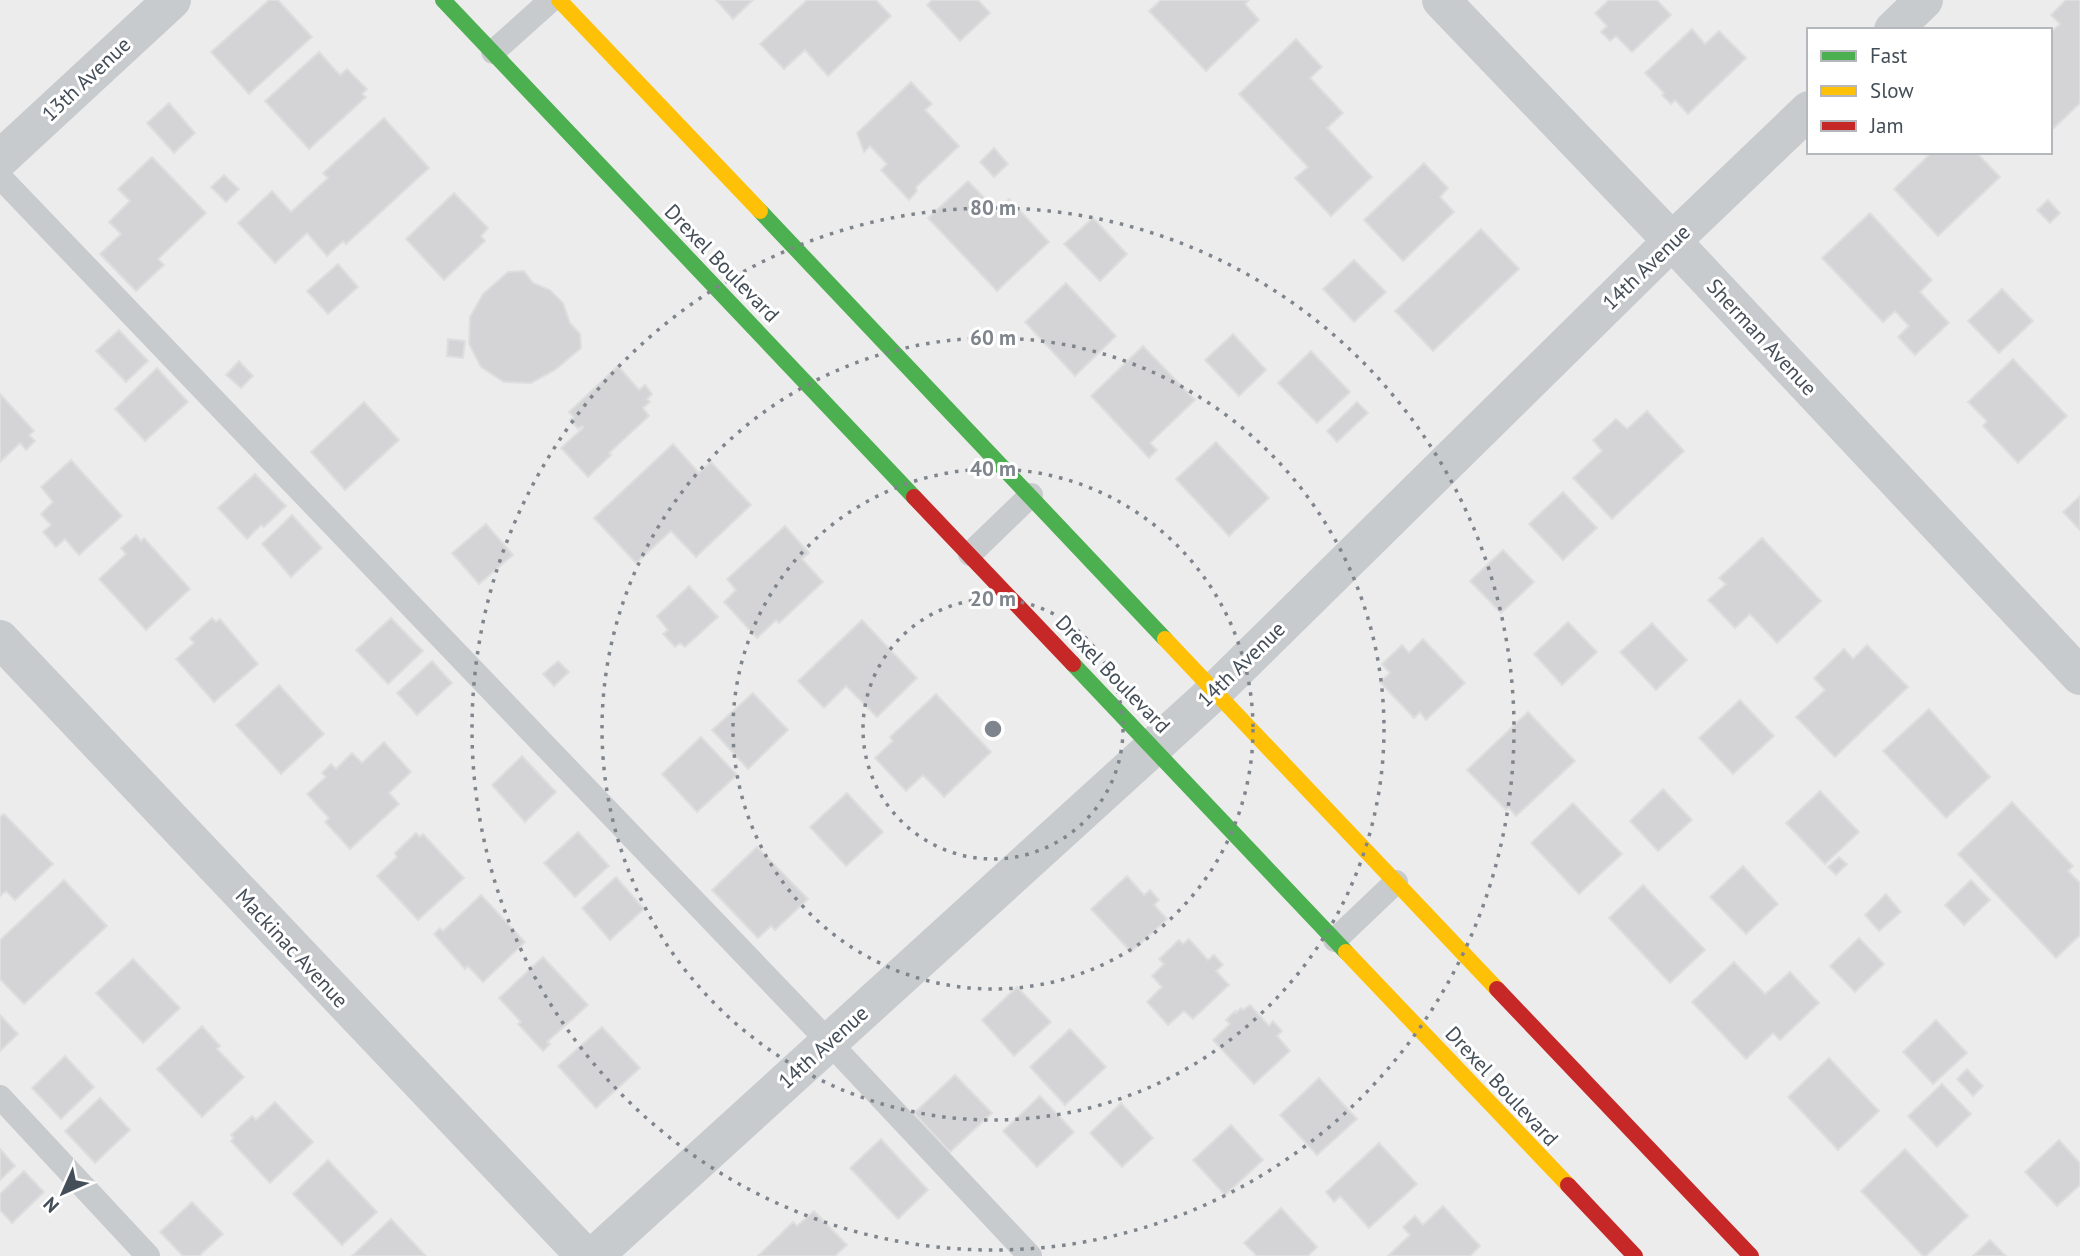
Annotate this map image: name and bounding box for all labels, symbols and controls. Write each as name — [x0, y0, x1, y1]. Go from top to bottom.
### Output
legend — [1807, 28, 2052, 154]
street label: 13th Avenue — [36, 31, 136, 127]
text: Fast — [1870, 42, 1907, 69]
text: Slow — [1870, 77, 1914, 104]
text: Jam — [1869, 112, 1904, 139]
text: 80 m — [970, 194, 1016, 221]
street label: Drexel Boulevard — [659, 198, 785, 328]
street label: 14th Avenue — [1596, 218, 1696, 316]
street label: Sherman Avenue — [1701, 273, 1823, 401]
text: 60 m — [970, 324, 1016, 351]
text: 40 m — [970, 455, 1016, 482]
text: 20 m — [970, 585, 1016, 612]
street label: Drexel Boulevard — [1050, 609, 1176, 739]
street label: 14th Avenue — [1191, 615, 1291, 713]
centre of rings — [981, 717, 1005, 741]
street label: Mackinac Avenue — [230, 883, 354, 1013]
street label: 14th Avenue — [772, 999, 874, 1095]
street label: Drexel Boulevard — [1440, 1021, 1564, 1151]
north arrow — [28, 1158, 98, 1228]
text: N — [38, 1192, 64, 1218]

